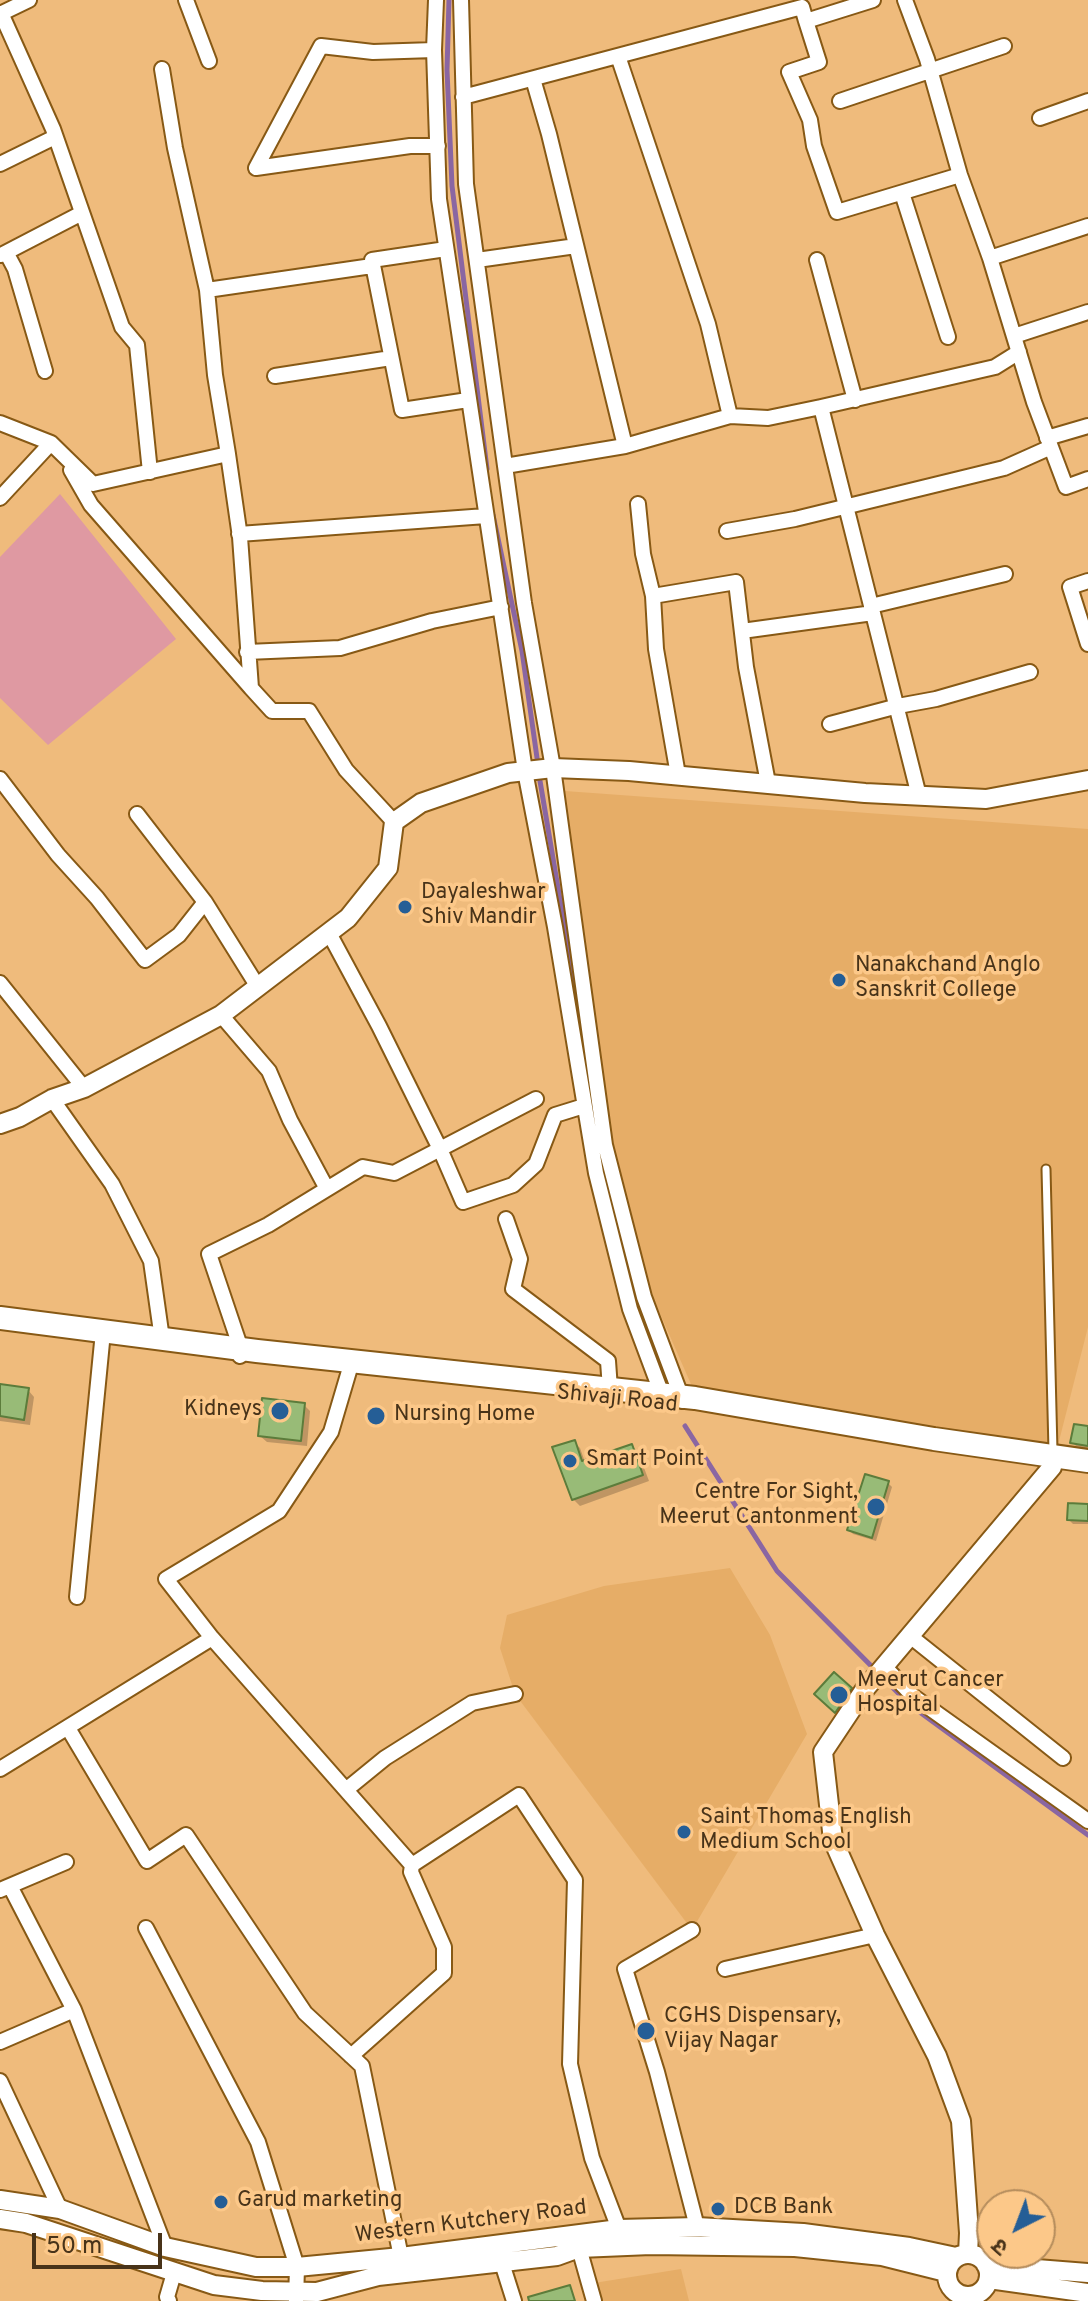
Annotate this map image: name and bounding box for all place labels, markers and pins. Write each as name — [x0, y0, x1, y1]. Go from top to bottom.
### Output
place label: Dayaleshwar Shiv Mandir — [421, 881, 546, 932]
marker: Dayaleshwar Shiv Mandir — [396, 898, 414, 916]
place label: Nanakchand Anglo Sanskrit College — [855, 954, 1041, 1006]
marker: Nanakchand Anglo Sanskrit College — [830, 971, 848, 989]
place label: Kidneys — [184, 1398, 262, 1424]
marker: Kidneys — [269, 1400, 291, 1422]
place label: Nursing Home — [394, 1403, 535, 1429]
marker: Nursing Home — [365, 1405, 387, 1427]
place label: Smart Point — [586, 1448, 704, 1474]
marker: Smart Point — [561, 1452, 579, 1470]
place label: Centre For Sight, Meerut Cantonment — [659, 1481, 858, 1532]
marker: Centre For Sight, Meerut Cantonment — [865, 1496, 887, 1518]
place label: Meerut Cancer Hospital — [857, 1669, 1004, 1720]
marker: Meerut Cancer Hospital — [828, 1684, 850, 1706]
place label: Saint Thomas English Medium School — [700, 1806, 912, 1858]
marker: Saint Thomas English Medium School — [675, 1823, 693, 1841]
place label: CGHS Dispensary, Vijay Nagar — [664, 2005, 841, 2056]
marker: CGHS Dispensary, Vijay Nagar — [635, 2020, 657, 2042]
place label: Garud marketing — [237, 2189, 402, 2215]
marker: Garud marketing — [212, 2193, 230, 2211]
place label: DCB Bank — [734, 2196, 833, 2222]
marker: DCB Bank — [709, 2200, 727, 2218]

